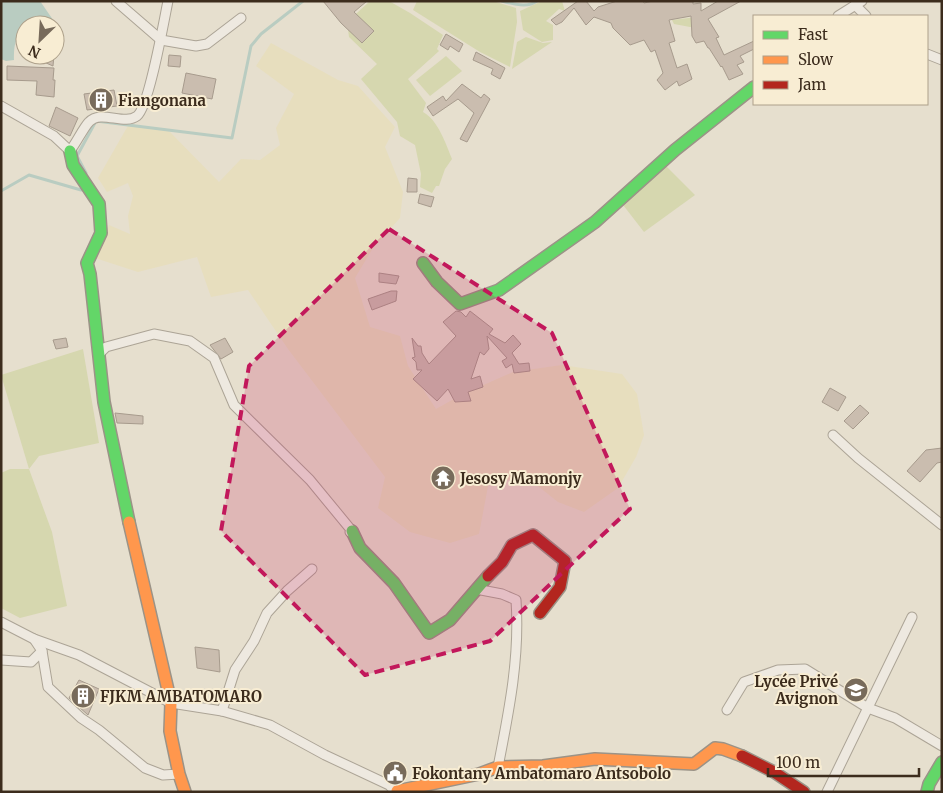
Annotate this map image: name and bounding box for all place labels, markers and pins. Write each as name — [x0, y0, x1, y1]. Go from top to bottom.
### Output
building icon: Fiangonana — [88, 87, 114, 113]
place label: Fiangonana — [118, 91, 207, 110]
temple icon: Jesosy Mamonjy — [430, 465, 456, 491]
place label: Jesosy Mamonjy — [459, 469, 582, 488]
place label: Lycée Privé Avignon — [754, 672, 838, 708]
school or university icon: Lycée Privé Avignon — [843, 677, 869, 703]
building icon: FJKM AMBATOMARO — [70, 683, 96, 709]
place label: FJKM AMBATOMARO — [100, 687, 262, 706]
public building icon: Fokontany Ambatomaro Antsobolo — [382, 760, 408, 786]
place label: Fokontany Ambatomaro Antsobolo — [412, 764, 671, 783]

